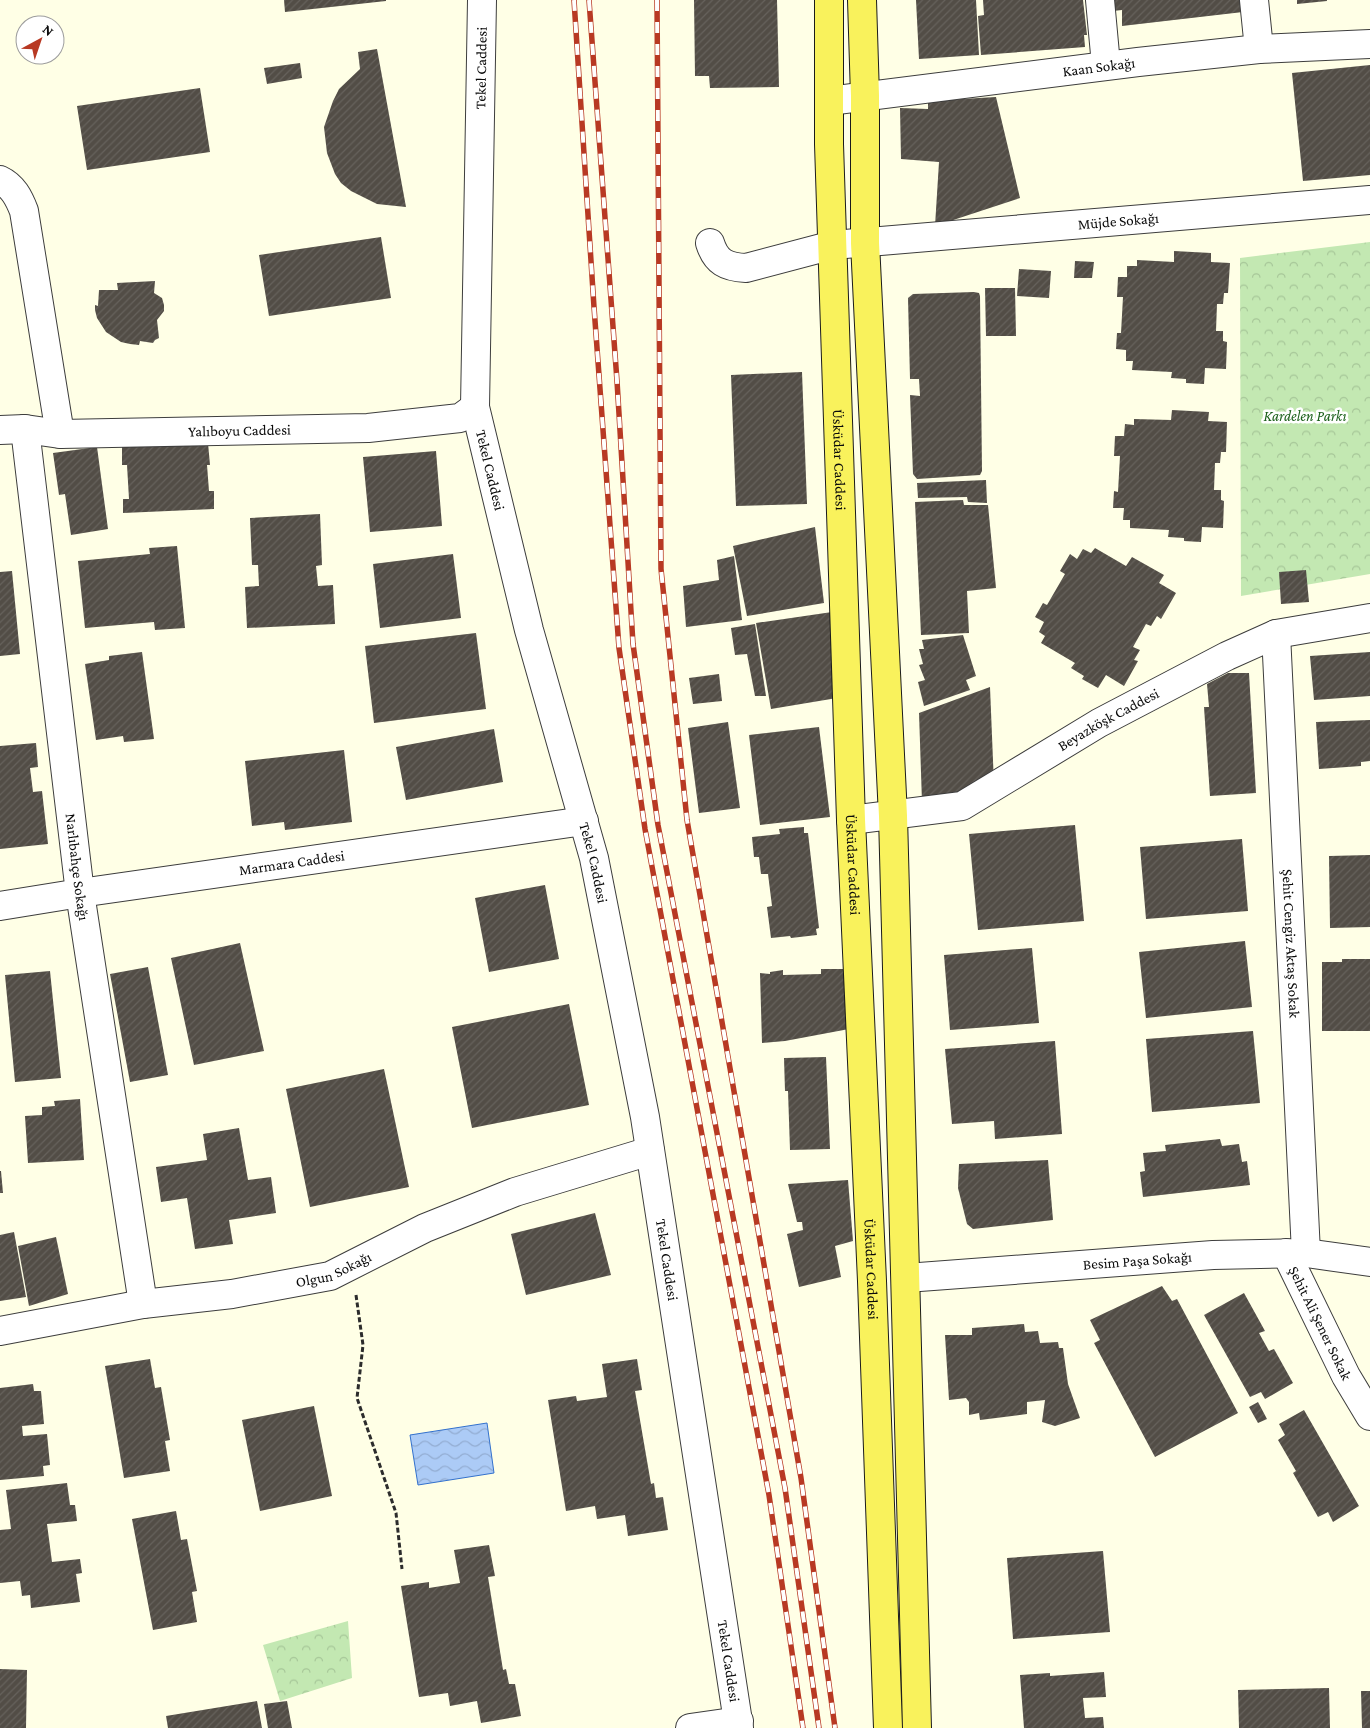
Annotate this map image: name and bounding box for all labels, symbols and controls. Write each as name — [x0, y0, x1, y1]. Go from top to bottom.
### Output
north arrow — [15, 15, 65, 65]
text: N — [40, 21, 58, 40]
street label: Tekel Caddesi — [472, 27, 490, 109]
street label: Kaan Sokağı — [1062, 54, 1136, 79]
street label: Müjde Sokağı — [1077, 210, 1159, 232]
park label: Kardelen Parkı — [1264, 408, 1346, 424]
street label: Üsküdar Caddesi — [830, 409, 849, 511]
street label: Yalıboyu Caddesi — [188, 422, 291, 440]
street label: Tekel Caddesi — [473, 428, 508, 512]
street label: Beyazköşk Caddesi — [1055, 685, 1162, 754]
street label: Narlıbahçe Sokağı — [63, 812, 92, 922]
street label: Üsküdar Caddesi — [843, 814, 863, 916]
street label: Tekel Caddesi — [576, 820, 611, 904]
street label: Marmara Caddesi — [238, 847, 346, 878]
street label: Şehit Cengiz Aktaş Sokak — [1278, 869, 1303, 1019]
street label: Tekel Caddesi — [653, 1218, 681, 1302]
street label: Üsküdar Caddesi — [861, 1218, 881, 1320]
street label: Olgun Sokağı — [294, 1248, 374, 1290]
street label: Besim Paşa Sokağı — [1082, 1249, 1192, 1273]
street label: Şehit Ali Şener Sokak — [1285, 1264, 1355, 1383]
street label: Tekel Caddesi — [715, 1619, 743, 1703]

